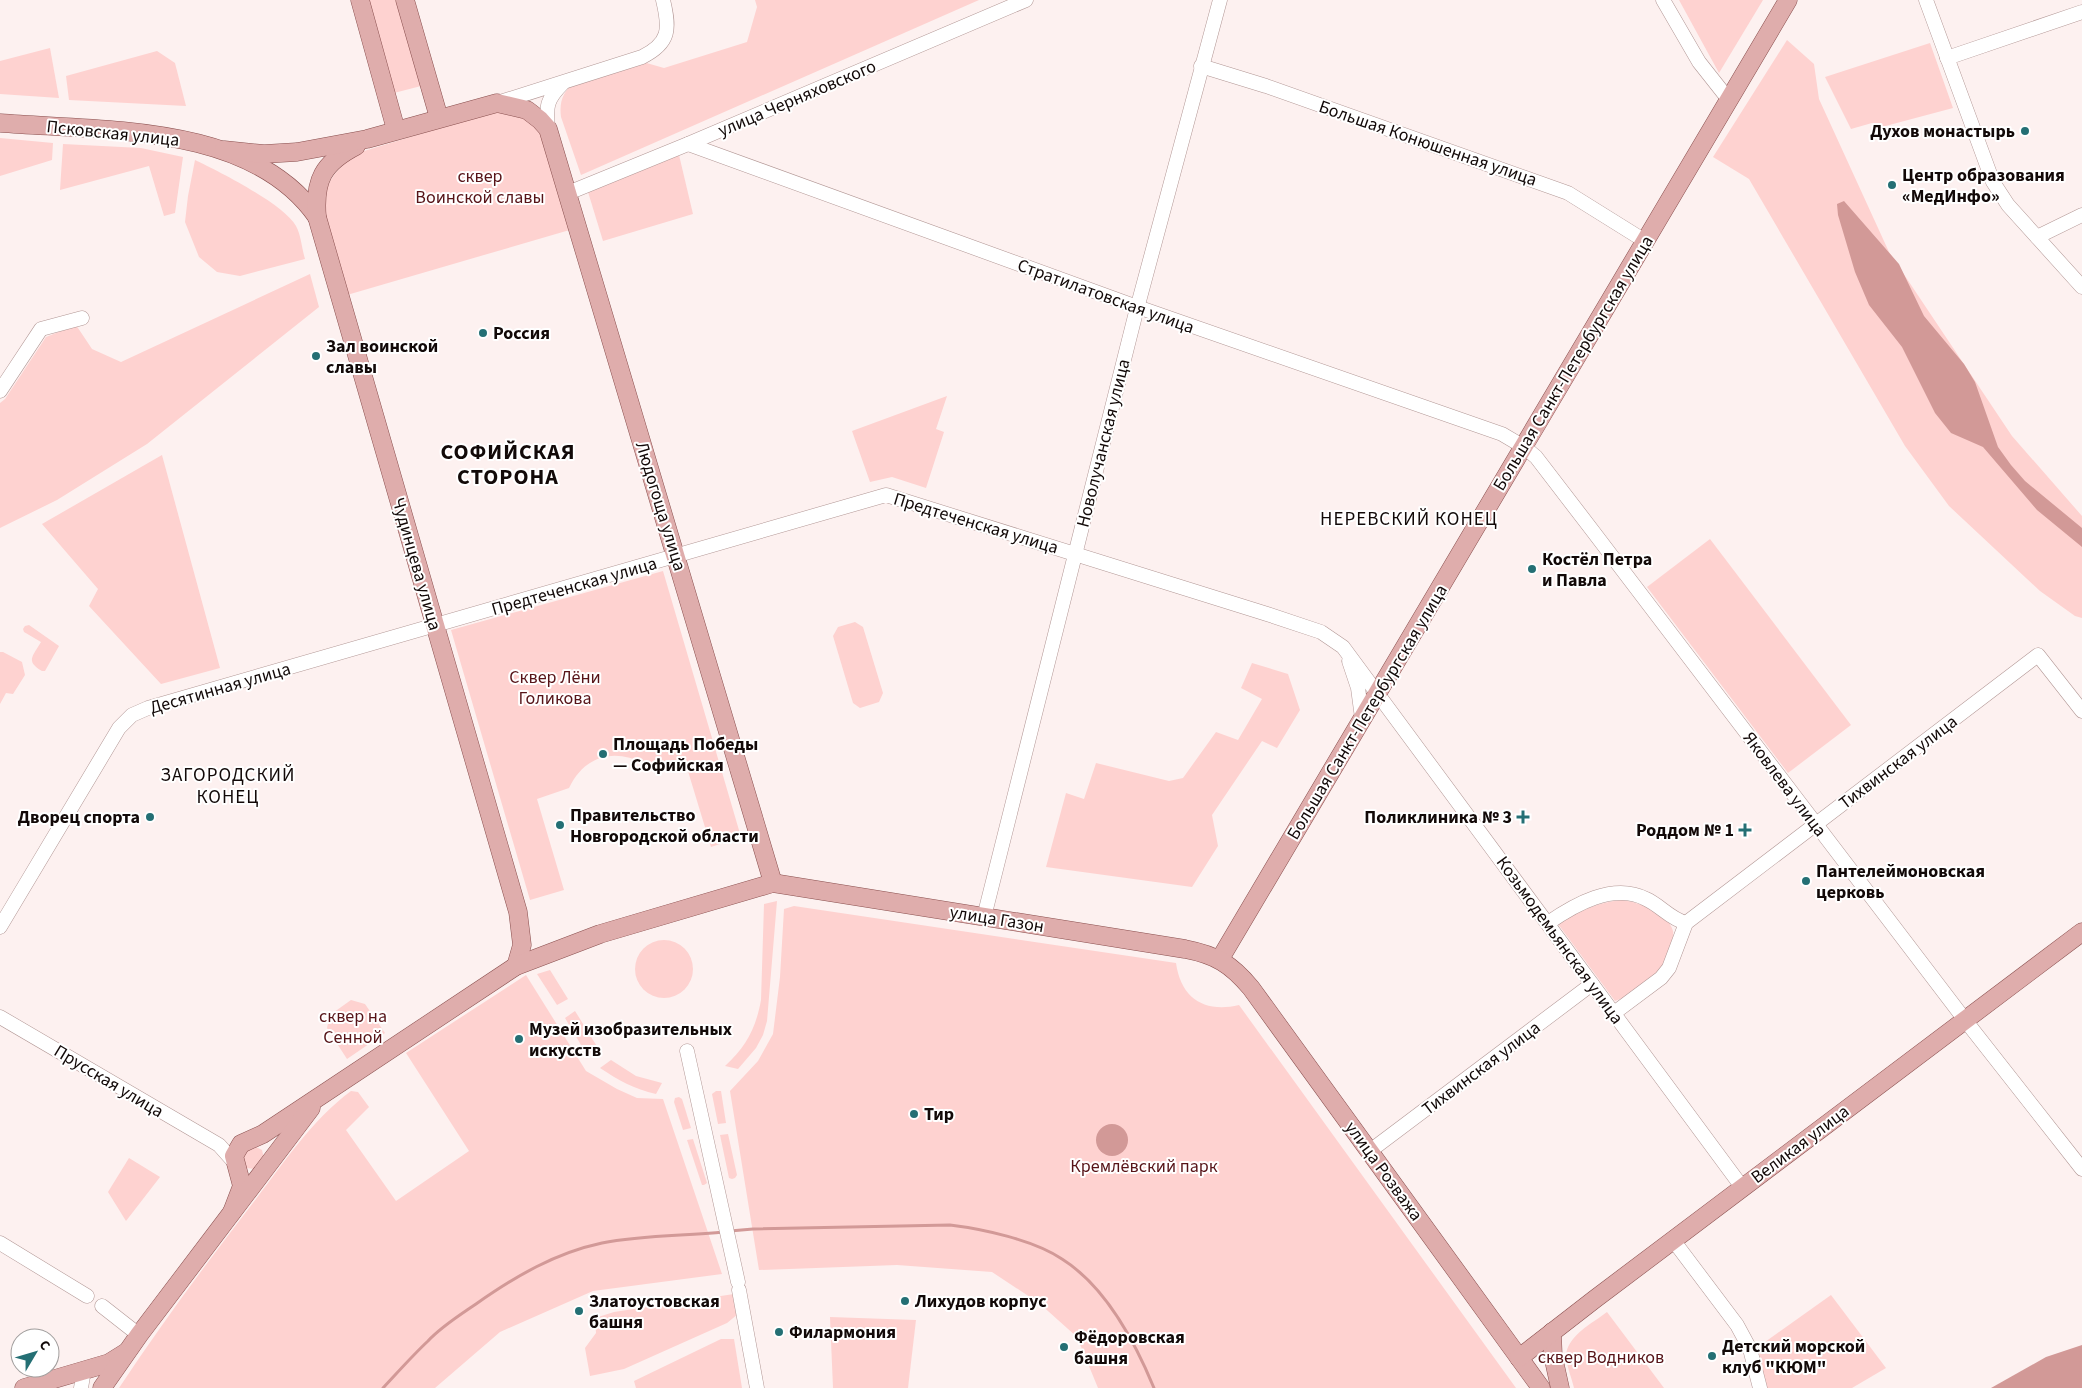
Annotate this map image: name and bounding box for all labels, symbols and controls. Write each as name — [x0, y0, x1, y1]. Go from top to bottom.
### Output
street label: улица Черняховского — [714, 54, 880, 143]
street label: Большая Конюшенная улица — [1315, 94, 1540, 193]
street label: Псковская улица — [45, 114, 181, 153]
place label: Духов монастырь — [1870, 119, 2015, 144]
marker: Духов монастырь — [2019, 125, 2031, 137]
place label: Центр образования «МедИнфо» — [1902, 163, 2065, 209]
park label: сквер Воинской славы — [415, 164, 545, 210]
marker: Центр образования «МедИнфо» — [1886, 179, 1898, 191]
street label: Большая Санкт-Петербургская улица — [1487, 231, 1660, 496]
street label: Стратилатовская улица — [1014, 253, 1198, 340]
place label: Россия — [493, 321, 550, 346]
marker: Россия — [477, 327, 489, 339]
place label: Зал воинской славы — [326, 334, 438, 380]
marker: Зал воинской славы — [310, 350, 322, 362]
street label: Новолучанская улица — [1070, 356, 1137, 530]
district label: СОФИЙСКАЯ СТОРОНА — [440, 436, 576, 493]
street label: Людогоща улица — [629, 438, 692, 574]
street label: Предтеченская улица — [890, 487, 1061, 560]
street label: Чудинцева улица — [386, 495, 447, 633]
district label: НЕРЕВСКИЙ КОНЕЦ — [1320, 506, 1498, 533]
place label: Костёл Петра и Павла — [1542, 547, 1652, 593]
street label: Предтеченская улица — [488, 551, 660, 622]
marker: Костёл Петра и Павла — [1526, 563, 1538, 575]
street label: Большая Санкт-Петербургская улица — [1281, 580, 1454, 845]
street label: Десятинная улица — [147, 656, 294, 721]
park label: Сквер Лёни Голикова — [509, 665, 601, 711]
street label: Тихвинская улица — [1834, 710, 1963, 815]
street label: Яковлева улица — [1737, 727, 1832, 842]
place label: Площадь Победы — Софийская — [613, 732, 758, 778]
marker: Площадь Победы — Софийская — [597, 748, 609, 760]
district label: ЗАГОРОДСКИЙ КОНЕЦ — [161, 762, 295, 811]
place label: Правительство Новгородской области — [570, 803, 759, 849]
place label: Дворец спорта — [18, 805, 140, 830]
place label: Поликлиника № 3 — [1364, 805, 1512, 830]
marker: Поликлиника № 3 — [1516, 810, 1530, 824]
marker: Дворец спорта — [144, 811, 156, 823]
place label: Роддом № 1 — [1636, 818, 1734, 843]
marker: Правительство Новгородской области — [554, 819, 566, 831]
marker: Роддом № 1 — [1738, 823, 1752, 837]
street label: Козьмодемьянская улица — [1490, 851, 1629, 1029]
place label: Пантелеймоновская церковь — [1816, 859, 1985, 905]
marker: Пантелеймоновская церковь — [1800, 875, 1812, 887]
street label: улица Газон — [948, 900, 1046, 939]
park label: сквер на Сенной — [319, 1004, 387, 1050]
street label: Тихвинская улица — [1417, 1016, 1546, 1121]
place label: Музей изобразительных искусств — [529, 1017, 732, 1063]
marker: Музей изобразительных искусств — [513, 1033, 525, 1045]
street label: Прусская улица — [49, 1039, 168, 1124]
street label: Великая улица — [1746, 1099, 1855, 1190]
place label: Тир — [924, 1102, 954, 1127]
marker: Тир — [908, 1108, 920, 1120]
street label: улица Розважа — [1339, 1116, 1428, 1226]
park label: Кремлёвский парк — [1070, 1154, 1218, 1179]
place label: Златоустовская башня — [589, 1289, 720, 1335]
place label: Лихудов корпус — [914, 1289, 1047, 1314]
marker: Лихудов корпус — [899, 1295, 911, 1307]
marker: Златоустовская башня — [573, 1305, 585, 1317]
place label: Филармония — [789, 1320, 896, 1345]
place label: Фёдоровская башня — [1074, 1325, 1185, 1371]
marker: Филармония — [773, 1326, 785, 1338]
north arrow — [10, 1328, 60, 1378]
place label: Детский морской клуб "КЮМ" — [1722, 1334, 1865, 1380]
text: С — [34, 1336, 55, 1355]
marker: Фёдоровская башня — [1058, 1341, 1070, 1353]
park label: сквер Водников — [1538, 1345, 1664, 1370]
marker: Детский морской клуб "КЮМ" — [1706, 1350, 1718, 1362]

